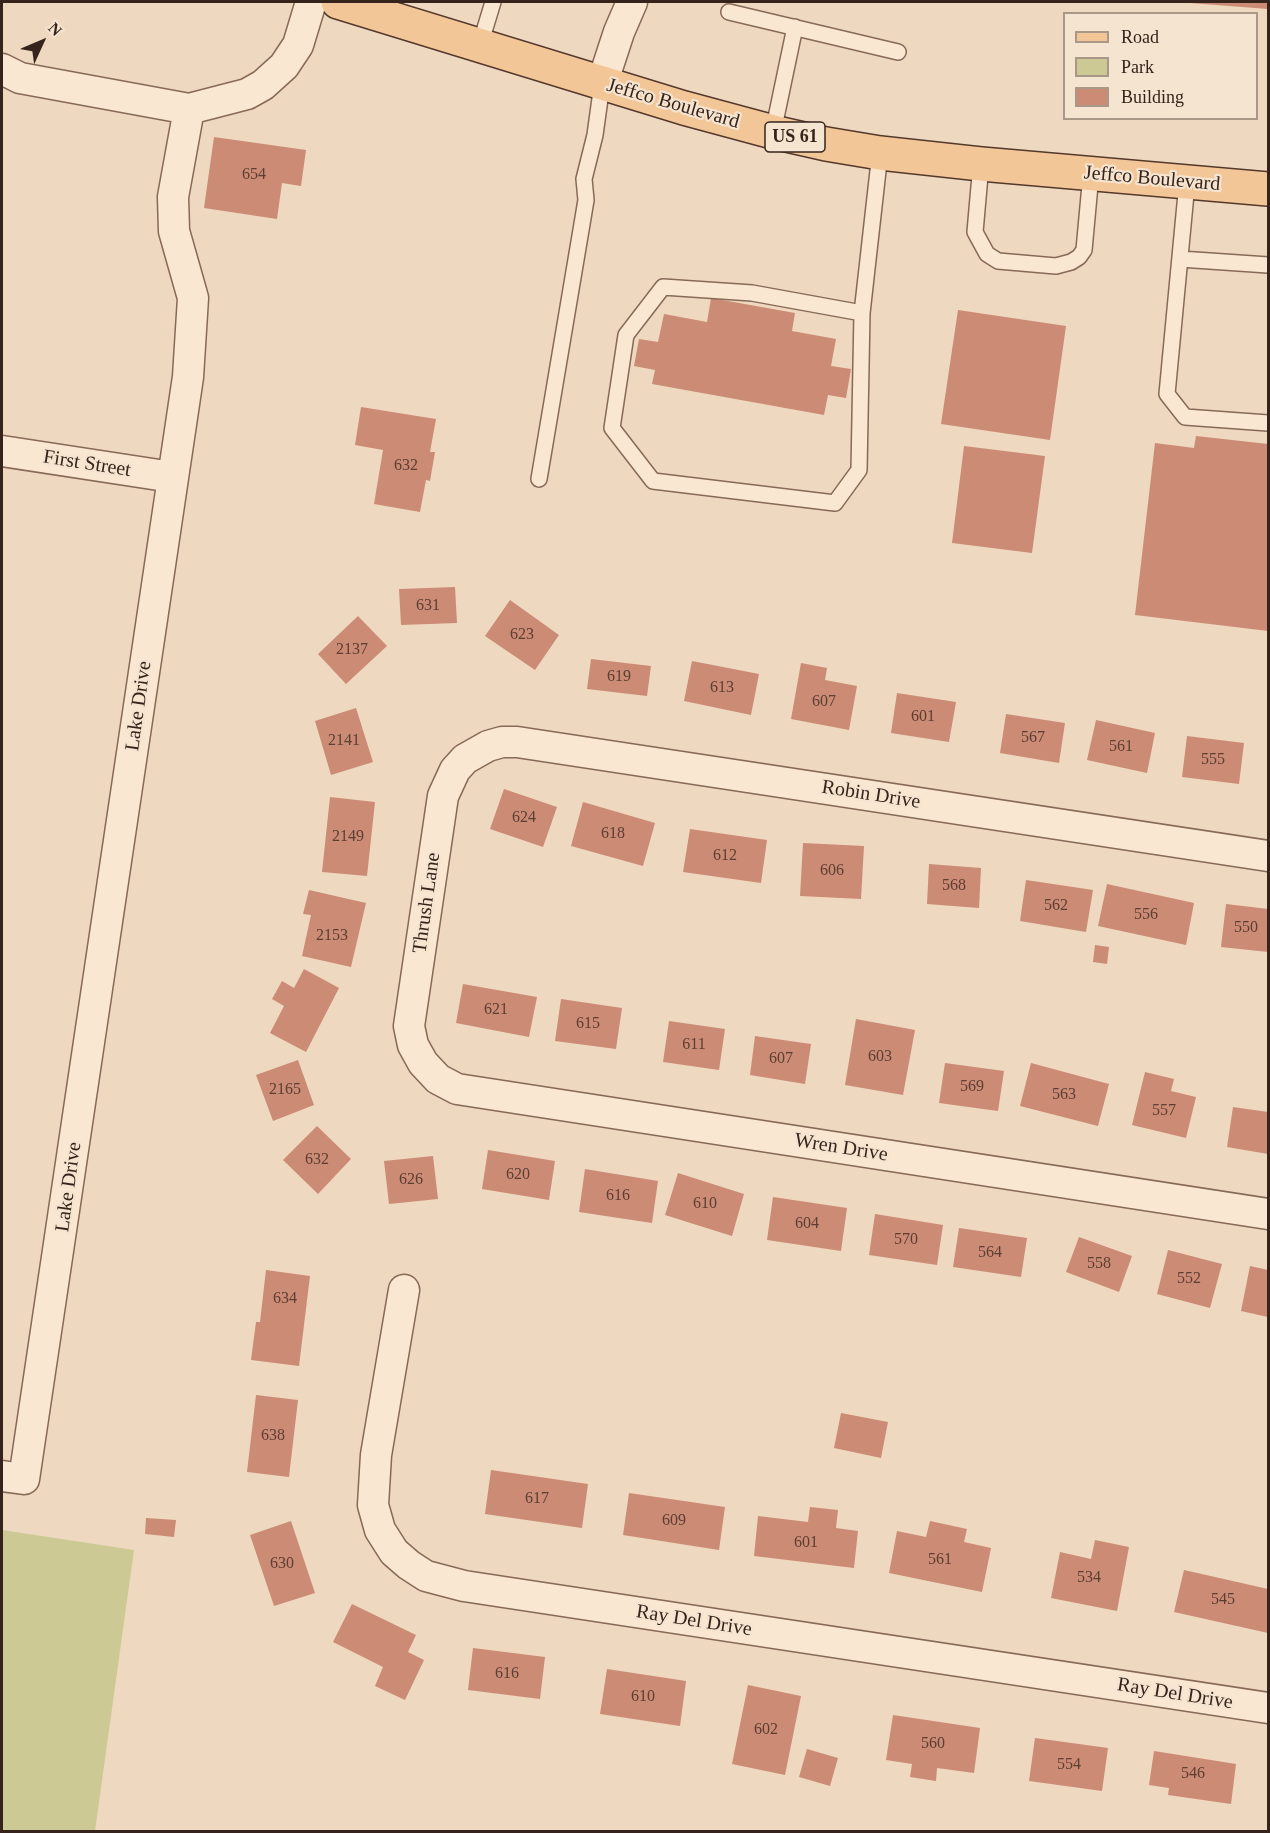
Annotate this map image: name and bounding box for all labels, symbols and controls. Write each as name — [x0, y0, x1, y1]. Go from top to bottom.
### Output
north arrow — [12, 12, 72, 72]
legend — [1063, 12, 1258, 120]
text: N — [45, 19, 65, 39]
text: Road — [1121, 27, 1159, 47]
text: Park — [1121, 57, 1154, 77]
street label: Jeffco Boulevard — [604, 74, 742, 134]
text: Building — [1121, 87, 1184, 107]
road number: US 61 — [765, 122, 825, 152]
street label: Jeffco Boulevard — [1083, 161, 1221, 197]
house number: 654 — [242, 165, 266, 185]
street label: First Street — [42, 445, 132, 483]
house number: 632 — [394, 456, 418, 476]
house number: 631 — [416, 596, 440, 616]
house number: 623 — [510, 625, 534, 645]
house number: 2137 — [336, 640, 368, 660]
street label: Lake Drive — [121, 660, 157, 752]
house number: 619 — [607, 667, 631, 687]
house number: 613 — [710, 678, 734, 698]
house number: 607 — [812, 692, 836, 712]
house number: 601 — [911, 707, 935, 727]
house number: 567 — [1021, 728, 1045, 748]
house number: 2141 — [328, 731, 360, 751]
house number: 561 — [1109, 737, 1133, 757]
house number: 555 — [1201, 750, 1225, 770]
street label: Robin Drive — [820, 775, 922, 815]
house number: 624 — [512, 808, 536, 828]
house number: 618 — [601, 824, 625, 844]
house number: 2149 — [332, 827, 364, 847]
house number: 612 — [713, 846, 737, 866]
street label: Thrush Lane — [408, 851, 446, 955]
house number: 606 — [820, 861, 844, 881]
house number: 568 — [942, 876, 966, 896]
house number: 562 — [1044, 896, 1068, 916]
house number: 556 — [1134, 905, 1158, 925]
house number: 550 — [1234, 918, 1258, 938]
house number: 2153 — [316, 926, 348, 946]
house number: 621 — [484, 1000, 508, 1020]
house number: 615 — [576, 1014, 600, 1034]
house number: 611 — [682, 1035, 706, 1055]
house number: 603 — [868, 1047, 892, 1067]
house number: 607 — [769, 1049, 793, 1069]
house number: 569 — [960, 1077, 984, 1097]
house number: 2165 — [269, 1080, 301, 1100]
house number: 563 — [1052, 1085, 1076, 1105]
house number: 557 — [1152, 1101, 1176, 1121]
street label: Wren Drive — [793, 1129, 889, 1167]
street label: Lake Drive — [51, 1141, 87, 1233]
house number: 632 — [305, 1150, 329, 1170]
house number: 620 — [506, 1165, 530, 1185]
house number: 626 — [399, 1170, 423, 1190]
house number: 616 — [606, 1186, 630, 1206]
house number: 610 — [693, 1194, 717, 1214]
house number: 604 — [795, 1214, 819, 1234]
house number: 570 — [894, 1230, 918, 1250]
house number: 564 — [978, 1243, 1002, 1263]
house number: 558 — [1087, 1254, 1111, 1274]
house number: 552 — [1177, 1269, 1201, 1289]
house number: 634 — [273, 1289, 297, 1309]
house number: 638 — [261, 1426, 285, 1446]
house number: 617 — [525, 1489, 549, 1509]
house number: 609 — [662, 1511, 686, 1531]
house number: 601 — [794, 1533, 818, 1553]
house number: 561 — [928, 1550, 952, 1570]
house number: 630 — [270, 1554, 294, 1574]
house number: 534 — [1077, 1568, 1101, 1588]
house number: 545 — [1211, 1590, 1235, 1610]
street label: Ray Del Drive — [635, 1600, 753, 1642]
house number: 616 — [495, 1664, 519, 1684]
street label: Ray Del Drive — [1116, 1673, 1234, 1715]
house number: 610 — [631, 1687, 655, 1707]
house number: 602 — [754, 1720, 778, 1740]
house number: 560 — [921, 1734, 945, 1754]
house number: 554 — [1057, 1755, 1081, 1775]
house number: 546 — [1181, 1764, 1205, 1784]

